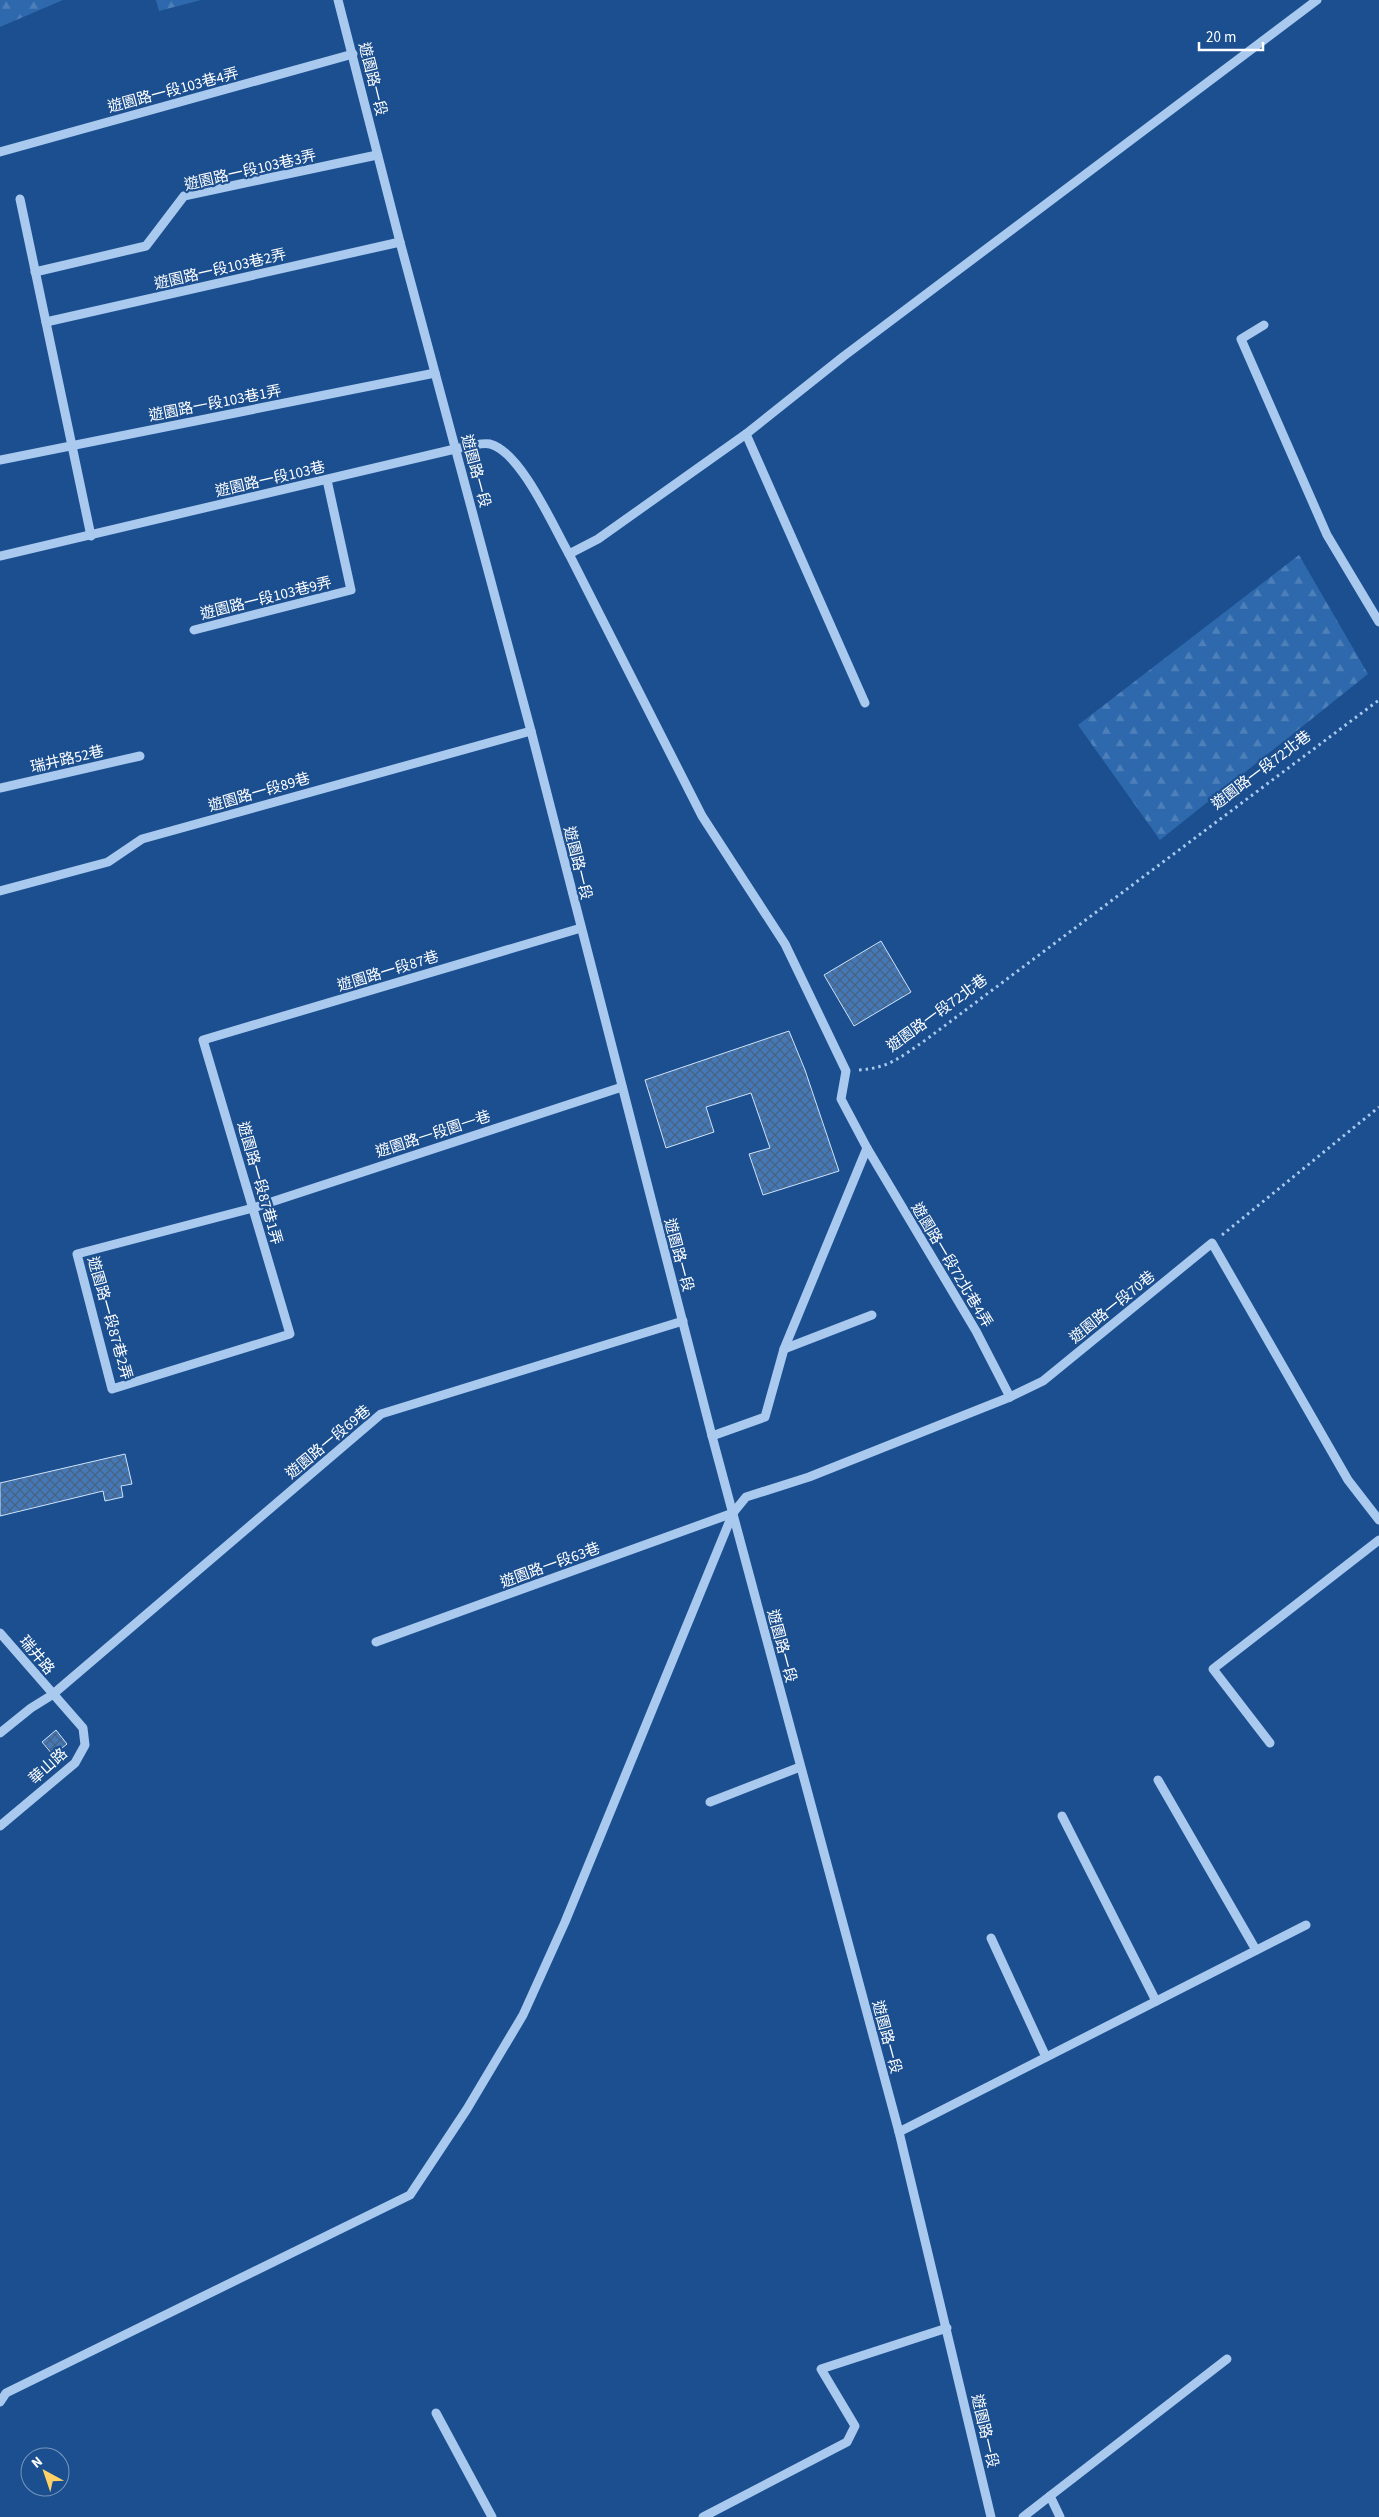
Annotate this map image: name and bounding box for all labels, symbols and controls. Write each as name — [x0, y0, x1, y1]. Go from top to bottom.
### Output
scale bar — [1199, 20, 1263, 52]
text: 20 m — [1206, 27, 1236, 48]
street label: 遊園路一段 — [353, 40, 392, 118]
street label: 遊園路一段103巷4弄 — [105, 63, 241, 118]
street label: 遊園路一段103巷3弄 — [182, 145, 318, 196]
street label: 遊園路一段103巷2弄 — [152, 244, 288, 295]
street label: 遊園路一段103巷1弄 — [147, 380, 283, 427]
street label: 遊園路一段 — [456, 432, 495, 510]
street label: 遊園路一段103巷 — [213, 457, 327, 502]
street label: 遊園路一段103巷9弄 — [198, 572, 334, 625]
street label: 遊園路一段72北巷 — [1207, 726, 1316, 815]
street label: 瑞井路52巷 — [28, 741, 106, 778]
street label: 遊園路一段89巷 — [206, 768, 312, 817]
street label: 遊園路一段 — [558, 824, 597, 902]
street label: 遊園路一段87巷 — [335, 946, 441, 997]
street label: 遊園路一段72北巷 — [883, 970, 992, 1057]
street label: 遊園路一段園一巷 — [373, 1106, 493, 1163]
street label: 遊園路一段87巷1弄 — [232, 1119, 287, 1247]
street label: 遊園路一段72北巷4弄 — [906, 1199, 997, 1332]
street label: 遊園路一段 — [659, 1216, 698, 1294]
street label: 遊園路一段87巷2弄 — [82, 1254, 137, 1382]
street label: 遊園路一段70巷 — [1065, 1266, 1160, 1349]
street label: 遊園路一段69巷 — [281, 1401, 375, 1484]
street label: 遊園路一段63巷 — [497, 1538, 603, 1593]
street label: 遊園路一段 — [762, 1607, 801, 1685]
street label: 瑞井路 — [14, 1631, 59, 1679]
street label: 華山路 — [25, 1744, 72, 1789]
street label: 遊園路一段 — [867, 1998, 906, 2076]
street label: 遊園路一段 — [966, 2392, 1003, 2470]
north arrow — [20, 2447, 70, 2497]
text: N — [27, 2452, 47, 2473]

